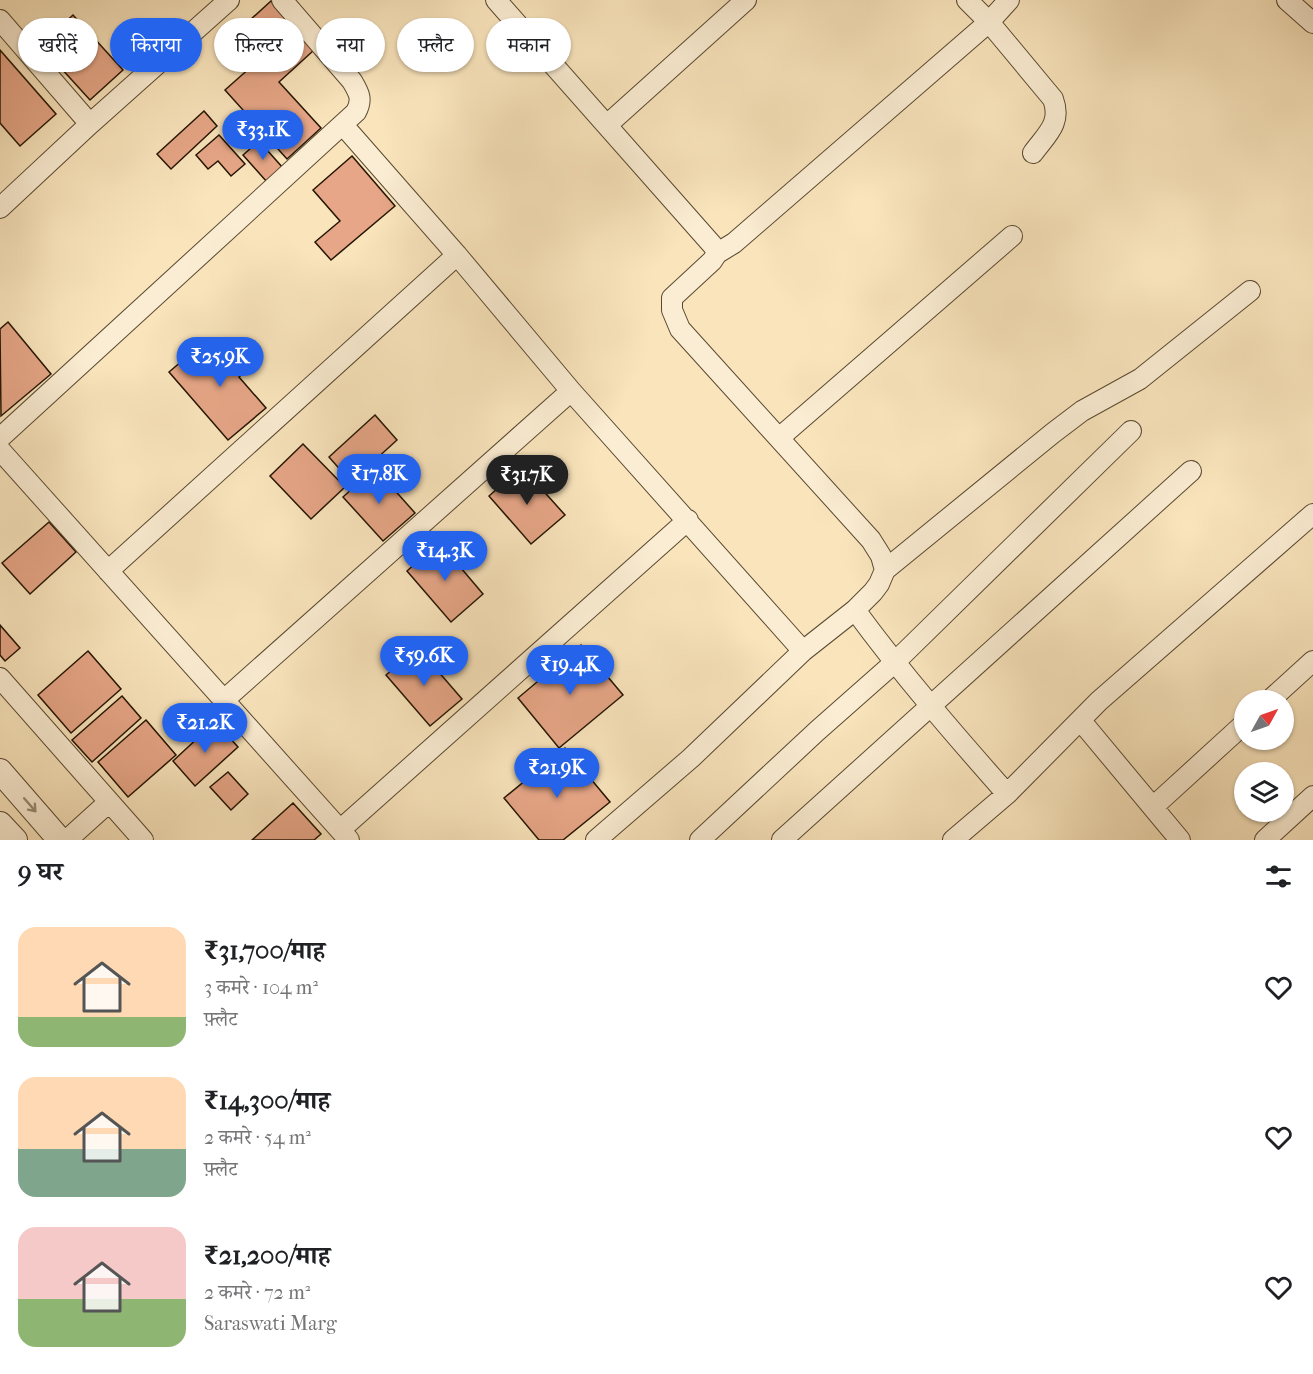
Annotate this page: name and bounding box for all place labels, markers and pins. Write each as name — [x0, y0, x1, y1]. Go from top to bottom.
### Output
pin: ₹33.1K — [214, 110, 312, 161]
pin: ₹25.9K — [171, 337, 269, 388]
pin: ₹17.8K — [330, 454, 428, 505]
pin: ₹31.7K — [478, 455, 576, 506]
pin: ₹14.3K — [396, 531, 494, 582]
pin: ₹59.6K — [375, 636, 473, 687]
pin: ₹19.4K — [521, 645, 619, 696]
pin: ₹21.2K — [156, 703, 254, 754]
pin: ₹21.9K — [508, 748, 606, 799]

